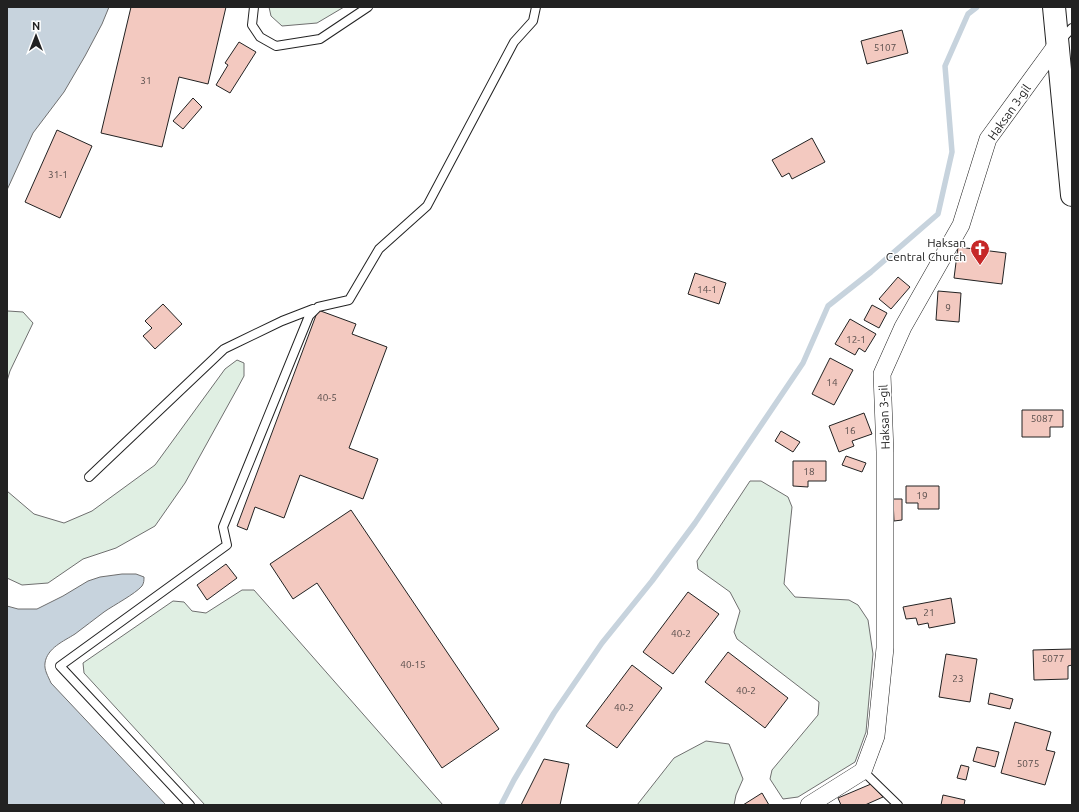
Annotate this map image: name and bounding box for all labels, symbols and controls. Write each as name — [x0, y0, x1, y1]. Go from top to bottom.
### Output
north arrow — [16, 16, 56, 56]
text: N — [32, 20, 40, 32]
house number: 5107 — [874, 42, 896, 53]
house number: 31 — [140, 75, 152, 86]
street label: Haksan 3-gil — [985, 82, 1033, 142]
house number: 31-1 — [48, 169, 68, 180]
place label: Haksan Central Church — [886, 236, 966, 263]
church icon: Haksan Central Church — [969, 238, 991, 266]
house number: 14-1 — [697, 284, 717, 295]
house number: 9 — [945, 302, 951, 313]
house number: 12-1 — [846, 334, 866, 345]
house number: 14 — [826, 377, 838, 388]
street label: Haksan 3-gil — [876, 384, 892, 450]
house number: 40-5 — [317, 392, 337, 403]
house number: 5087 — [1031, 413, 1053, 424]
house number: 16 — [844, 425, 856, 436]
house number: 18 — [803, 466, 815, 477]
house number: 19 — [916, 490, 928, 501]
house number: 21 — [923, 607, 935, 618]
house number: 40-2 — [671, 628, 691, 639]
house number: 5077 — [1042, 653, 1064, 664]
house number: 40-15 — [400, 659, 426, 670]
house number: 23 — [952, 673, 964, 684]
house number: 40-2 — [736, 685, 756, 696]
house number: 40-2 — [614, 702, 634, 713]
house number: 5075 — [1017, 758, 1039, 769]

